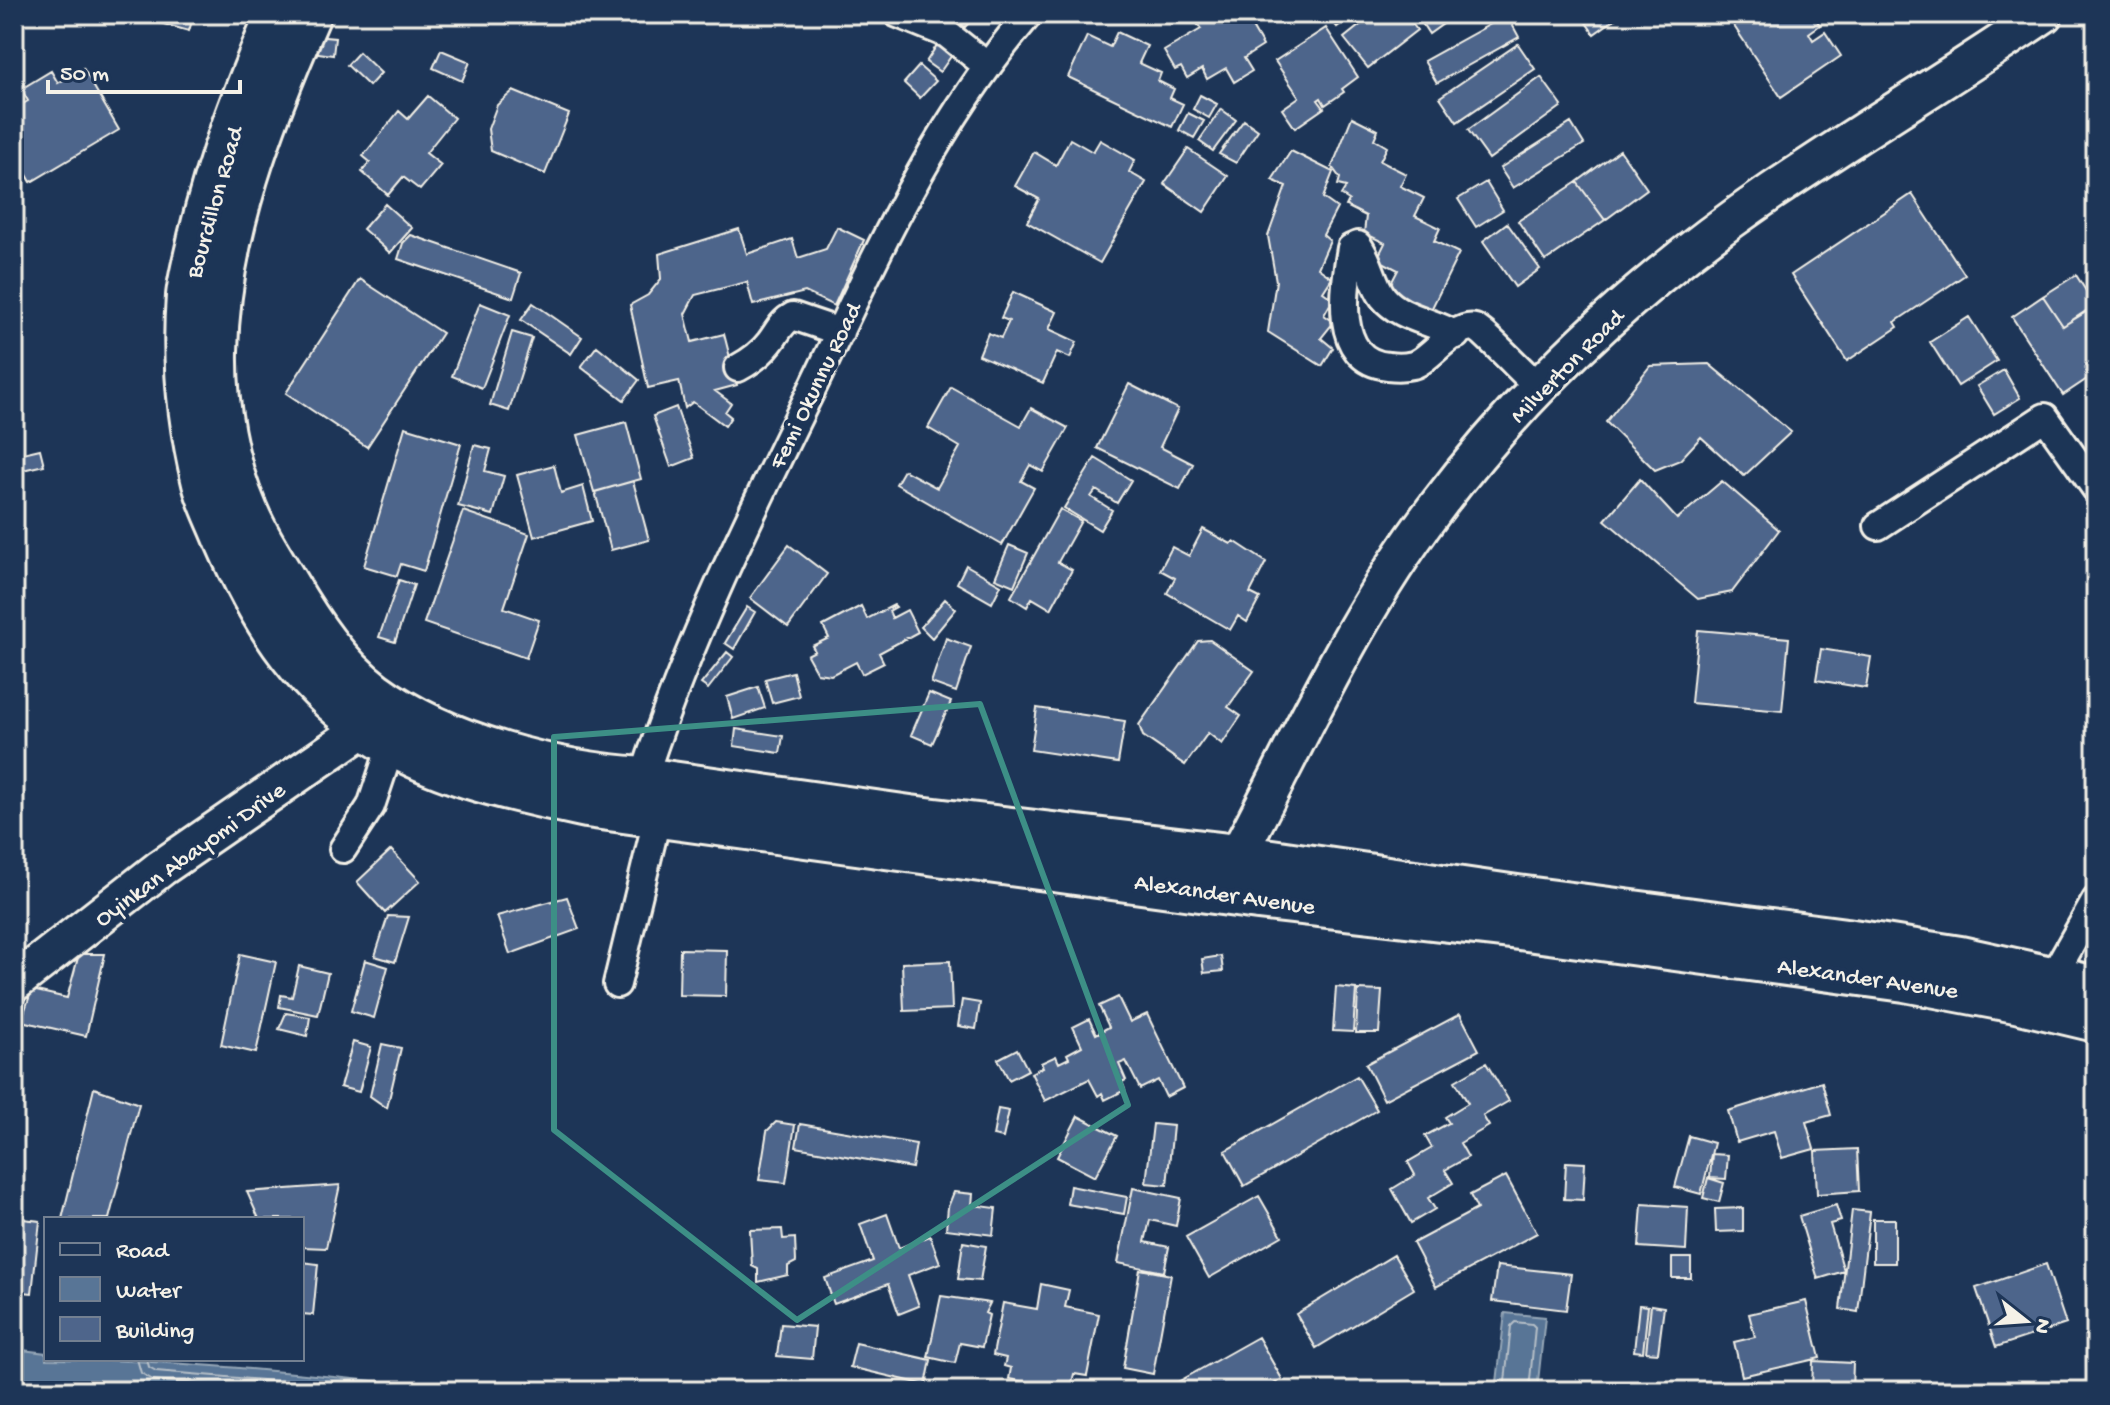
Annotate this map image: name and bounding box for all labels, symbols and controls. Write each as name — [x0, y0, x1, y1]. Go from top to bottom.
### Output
scale bar — [48, 44, 240, 94]
text: 50 m — [60, 61, 109, 90]
street label: Bourdillon Road — [181, 122, 252, 283]
street label: Femi Okunnu Road — [764, 297, 871, 475]
street label: Milverton Road — [1505, 303, 1633, 431]
street label: Oyinkan Abayomi Drive — [90, 777, 293, 935]
street label: Alexander Avenue — [1132, 869, 1317, 924]
street label: Alexander Avenue — [1775, 953, 1960, 1008]
legend — [44, 1217, 304, 1361]
text: Road — [116, 1238, 170, 1267]
text: Water — [116, 1278, 183, 1307]
north arrow — [1986, 1281, 2066, 1361]
text: N — [2027, 1315, 2056, 1336]
text: Building — [115, 1318, 194, 1347]

